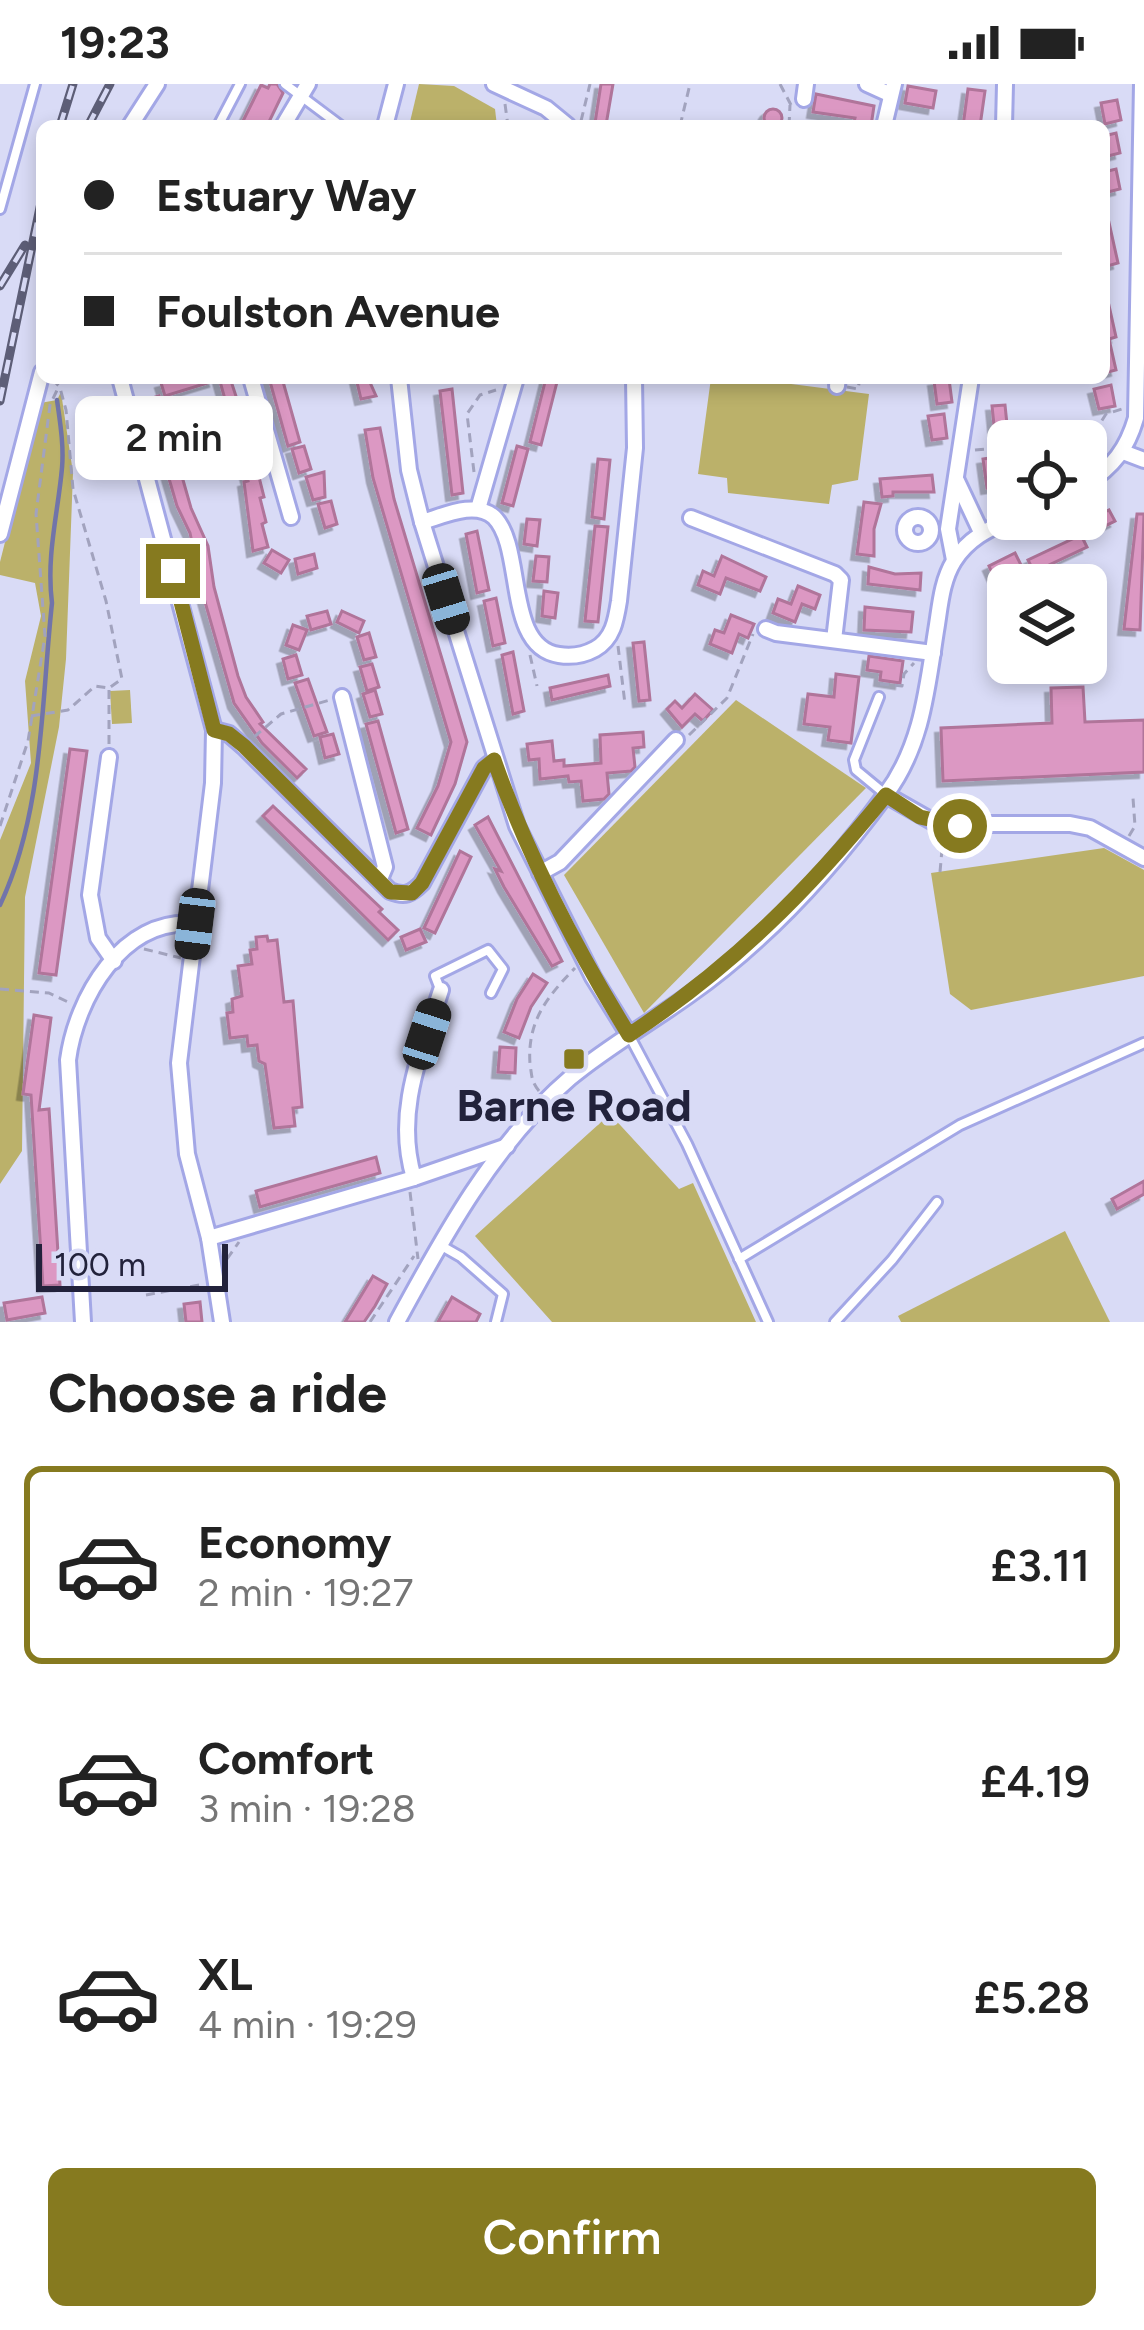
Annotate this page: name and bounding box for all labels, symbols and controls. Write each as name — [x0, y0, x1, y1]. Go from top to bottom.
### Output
text: 19:23 — [60, 15, 170, 69]
text: Estuary Way — [156, 168, 417, 222]
text: Foulston Avenue — [156, 284, 500, 338]
callout: 2 min — [74, 397, 272, 481]
text: 2 min — [125, 414, 223, 461]
map controls — [987, 420, 1107, 684]
button: locate — [987, 420, 1107, 540]
route end — [146, 544, 200, 598]
car — [418, 559, 474, 639]
button: layers — [987, 564, 1107, 684]
route start — [933, 799, 987, 853]
car — [173, 886, 217, 962]
car — [399, 994, 455, 1074]
marker: Barne Road — [561, 1046, 587, 1072]
place label: Barne Road — [456, 1078, 692, 1132]
scale bar — [36, 1238, 228, 1291]
text: 100 m — [54, 1245, 146, 1284]
text: Choose a ride — [48, 1361, 387, 1426]
icon: car — [54, 1511, 162, 1619]
text: Economy — [198, 1515, 391, 1569]
text: £3.11 — [991, 1538, 1090, 1592]
text: 2 min · 19:27 — [198, 1569, 413, 1616]
icon: car — [54, 1727, 162, 1835]
text: Comfort — [198, 1731, 374, 1785]
text: £4.19 — [980, 1754, 1090, 1808]
text: 3 min · 19:28 — [198, 1785, 416, 1832]
icon: car — [54, 1943, 162, 2051]
text: XL — [198, 1947, 253, 2001]
text: £5.28 — [974, 1970, 1090, 2024]
text: 4 min · 19:29 — [198, 2001, 417, 2048]
button: Confirm — [48, 2168, 1096, 2306]

